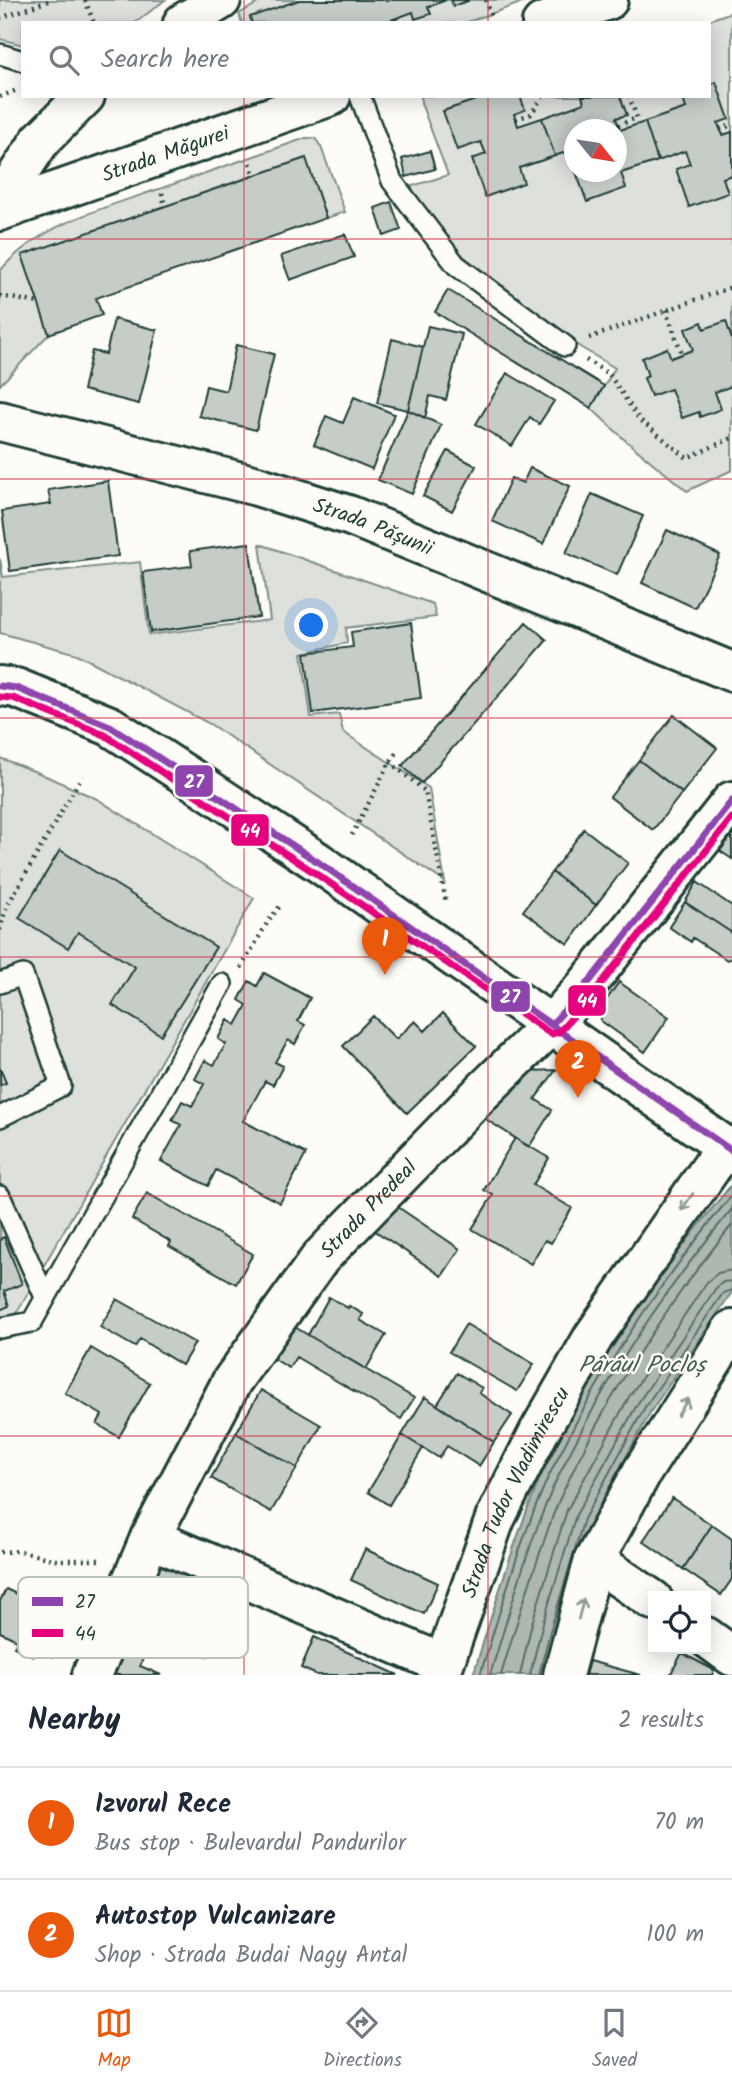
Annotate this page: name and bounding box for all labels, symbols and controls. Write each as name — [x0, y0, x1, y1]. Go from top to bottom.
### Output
search box — [21, 21, 711, 98]
text: Search here — [101, 39, 229, 81]
icon: search — [45, 41, 83, 79]
street label: Strada Măgurei — [98, 117, 235, 192]
north arrow — [564, 119, 627, 182]
street label: Strada Pășunii — [308, 490, 439, 566]
your location — [294, 608, 328, 642]
line badge: 27 — [174, 764, 214, 798]
text: 27 — [184, 768, 205, 798]
line badge: 44 — [230, 813, 270, 847]
text: 44 — [240, 817, 261, 847]
pin: 1 — [362, 917, 408, 975]
line badge: 27 — [490, 980, 531, 1013]
text: 27 — [500, 983, 521, 1013]
line badge: 44 — [567, 984, 607, 1017]
text: 44 — [577, 987, 598, 1017]
pin: 2 — [555, 1040, 601, 1098]
street label: Strada Predeal — [313, 1153, 426, 1267]
one-way arrow — [680, 1192, 694, 1211]
water label: Pârâul Pocloș — [579, 1348, 708, 1384]
street label: Strada Tudor Vladimirescu — [453, 1381, 579, 1603]
one-way arrow — [676, 1398, 690, 1418]
legend — [18, 1577, 248, 1658]
text: 27 — [75, 1588, 96, 1618]
map controls — [648, 1591, 711, 1654]
button: locate — [648, 1591, 711, 1654]
one-way arrow — [575, 1598, 588, 1621]
text: 44 — [75, 1620, 96, 1650]
text: Nearby — [28, 1697, 120, 1745]
text: 2 results — [618, 1703, 704, 1739]
text: Izvorul Rece — [95, 1784, 231, 1826]
text: 1 — [48, 1805, 54, 1841]
text: 70 m — [654, 1805, 704, 1841]
text: Bus stop · Bulevardul Pandurilor — [95, 1826, 406, 1862]
text: Autostop Vulcanizare — [95, 1896, 336, 1938]
text: 2 — [44, 1917, 58, 1953]
text: 100 m — [646, 1917, 704, 1953]
text: Shop · Strada Budai Nagy Antal — [95, 1938, 407, 1974]
tab: Map — [95, 2004, 133, 2076]
tab: Directions — [323, 2004, 402, 2076]
tab: Saved — [592, 2004, 637, 2076]

